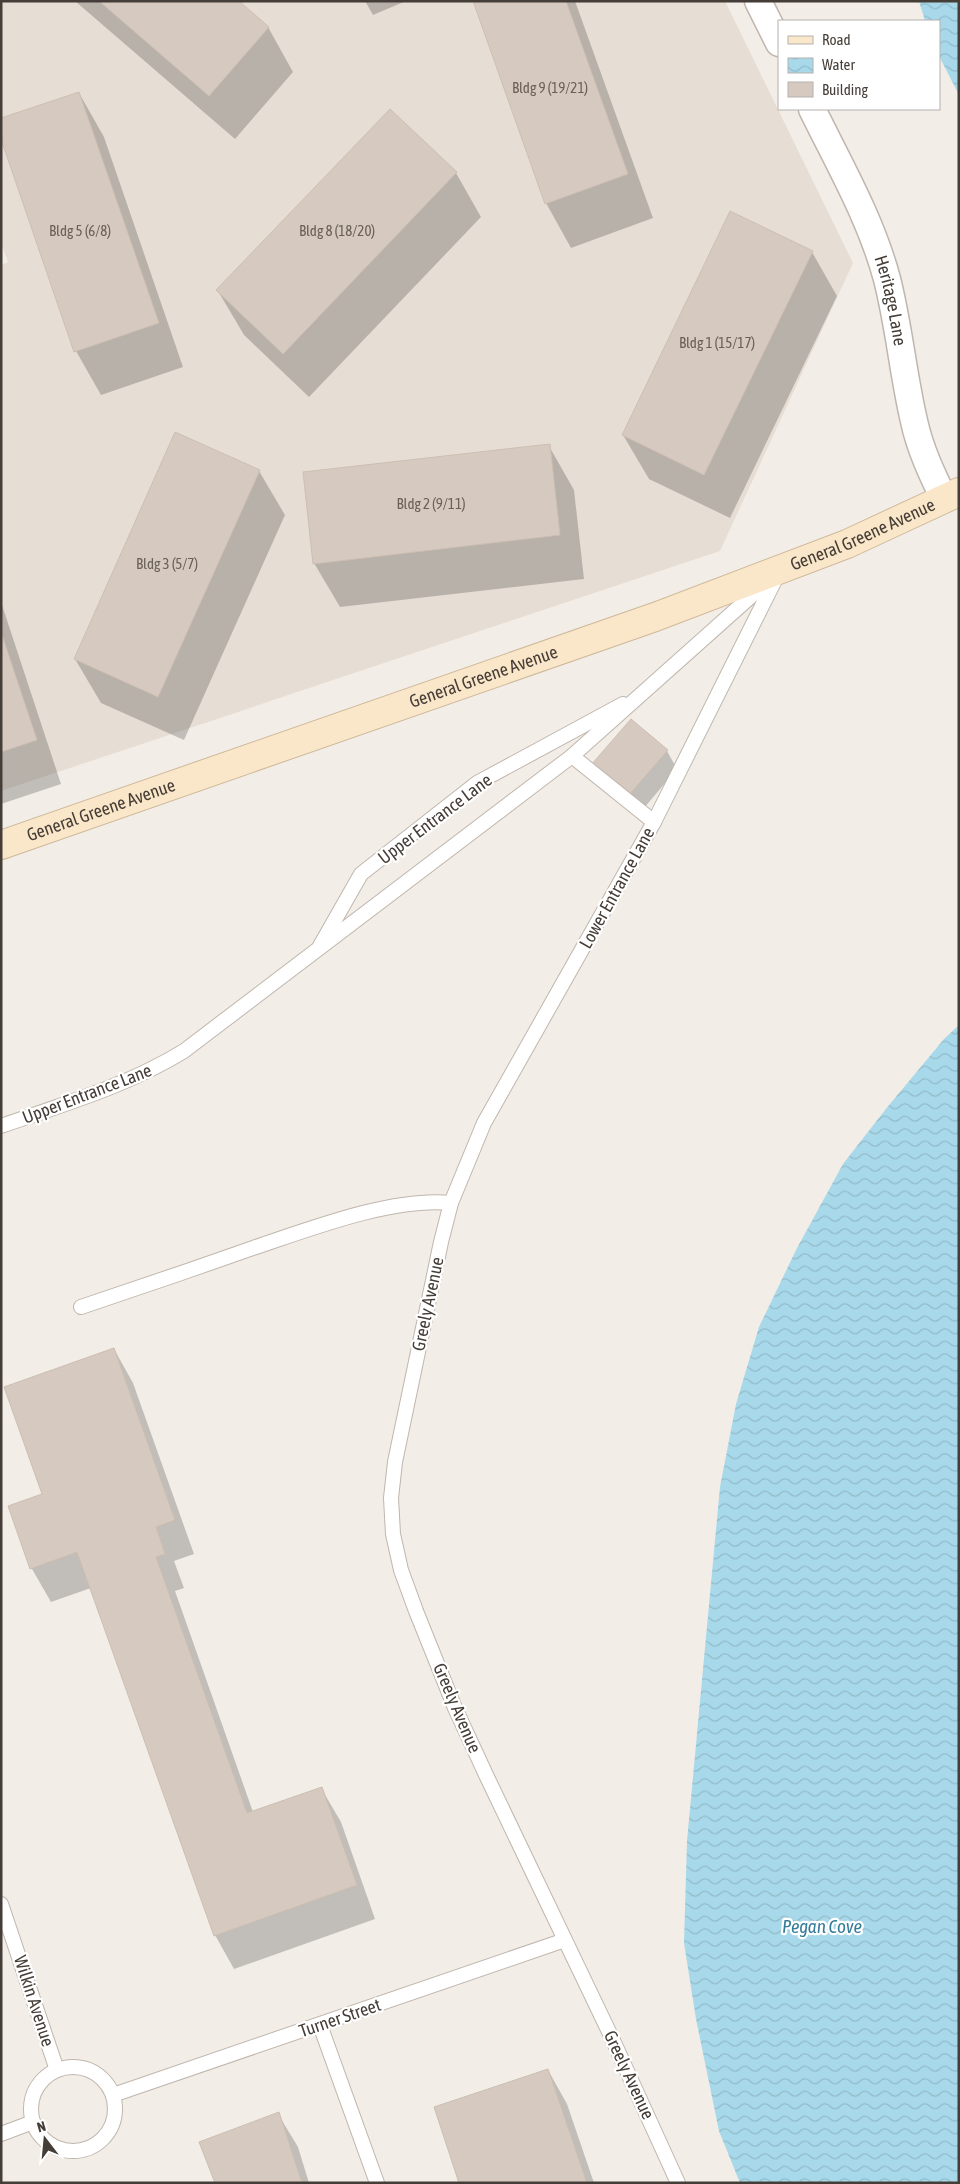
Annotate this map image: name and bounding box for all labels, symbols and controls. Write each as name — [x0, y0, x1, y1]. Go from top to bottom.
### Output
legend — [778, 20, 940, 110]
text: Road — [822, 31, 851, 48]
text: Water — [822, 56, 855, 73]
house number: Bldg 9 (19/21) — [512, 79, 588, 96]
text: Building — [822, 81, 868, 98]
house number: Bldg 5 (6/8) — [49, 222, 111, 239]
house number: Bldg 8 (18/20) — [299, 222, 375, 239]
street label: Heritage Lane — [871, 253, 911, 347]
house number: Bldg 1 (15/17) — [679, 334, 755, 351]
street label: General Greene Avenue — [787, 494, 938, 575]
house number: Bldg 2 (9/11) — [396, 495, 466, 512]
house number: Bldg 3 (5/7) — [136, 555, 198, 572]
street label: General Greene Avenue — [406, 641, 560, 712]
street label: Upper Entrance Lane — [374, 769, 496, 868]
street label: General Greene Avenue — [24, 774, 178, 845]
street label: Lower Entrance Lane — [575, 824, 658, 952]
street label: Upper Entrance Lane — [19, 1059, 154, 1128]
street label: Greely Avenue — [407, 1255, 448, 1353]
street label: Greely Avenue — [429, 1660, 486, 1756]
water label: Pegan Cove — [782, 1915, 862, 1937]
street label: Wilkin Avenue — [10, 1953, 59, 2049]
street label: Turner Street — [296, 1994, 384, 2041]
street label: Greely Avenue — [600, 2027, 659, 2122]
north arrow — [20, 2114, 70, 2164]
text: N — [35, 2118, 48, 2135]

